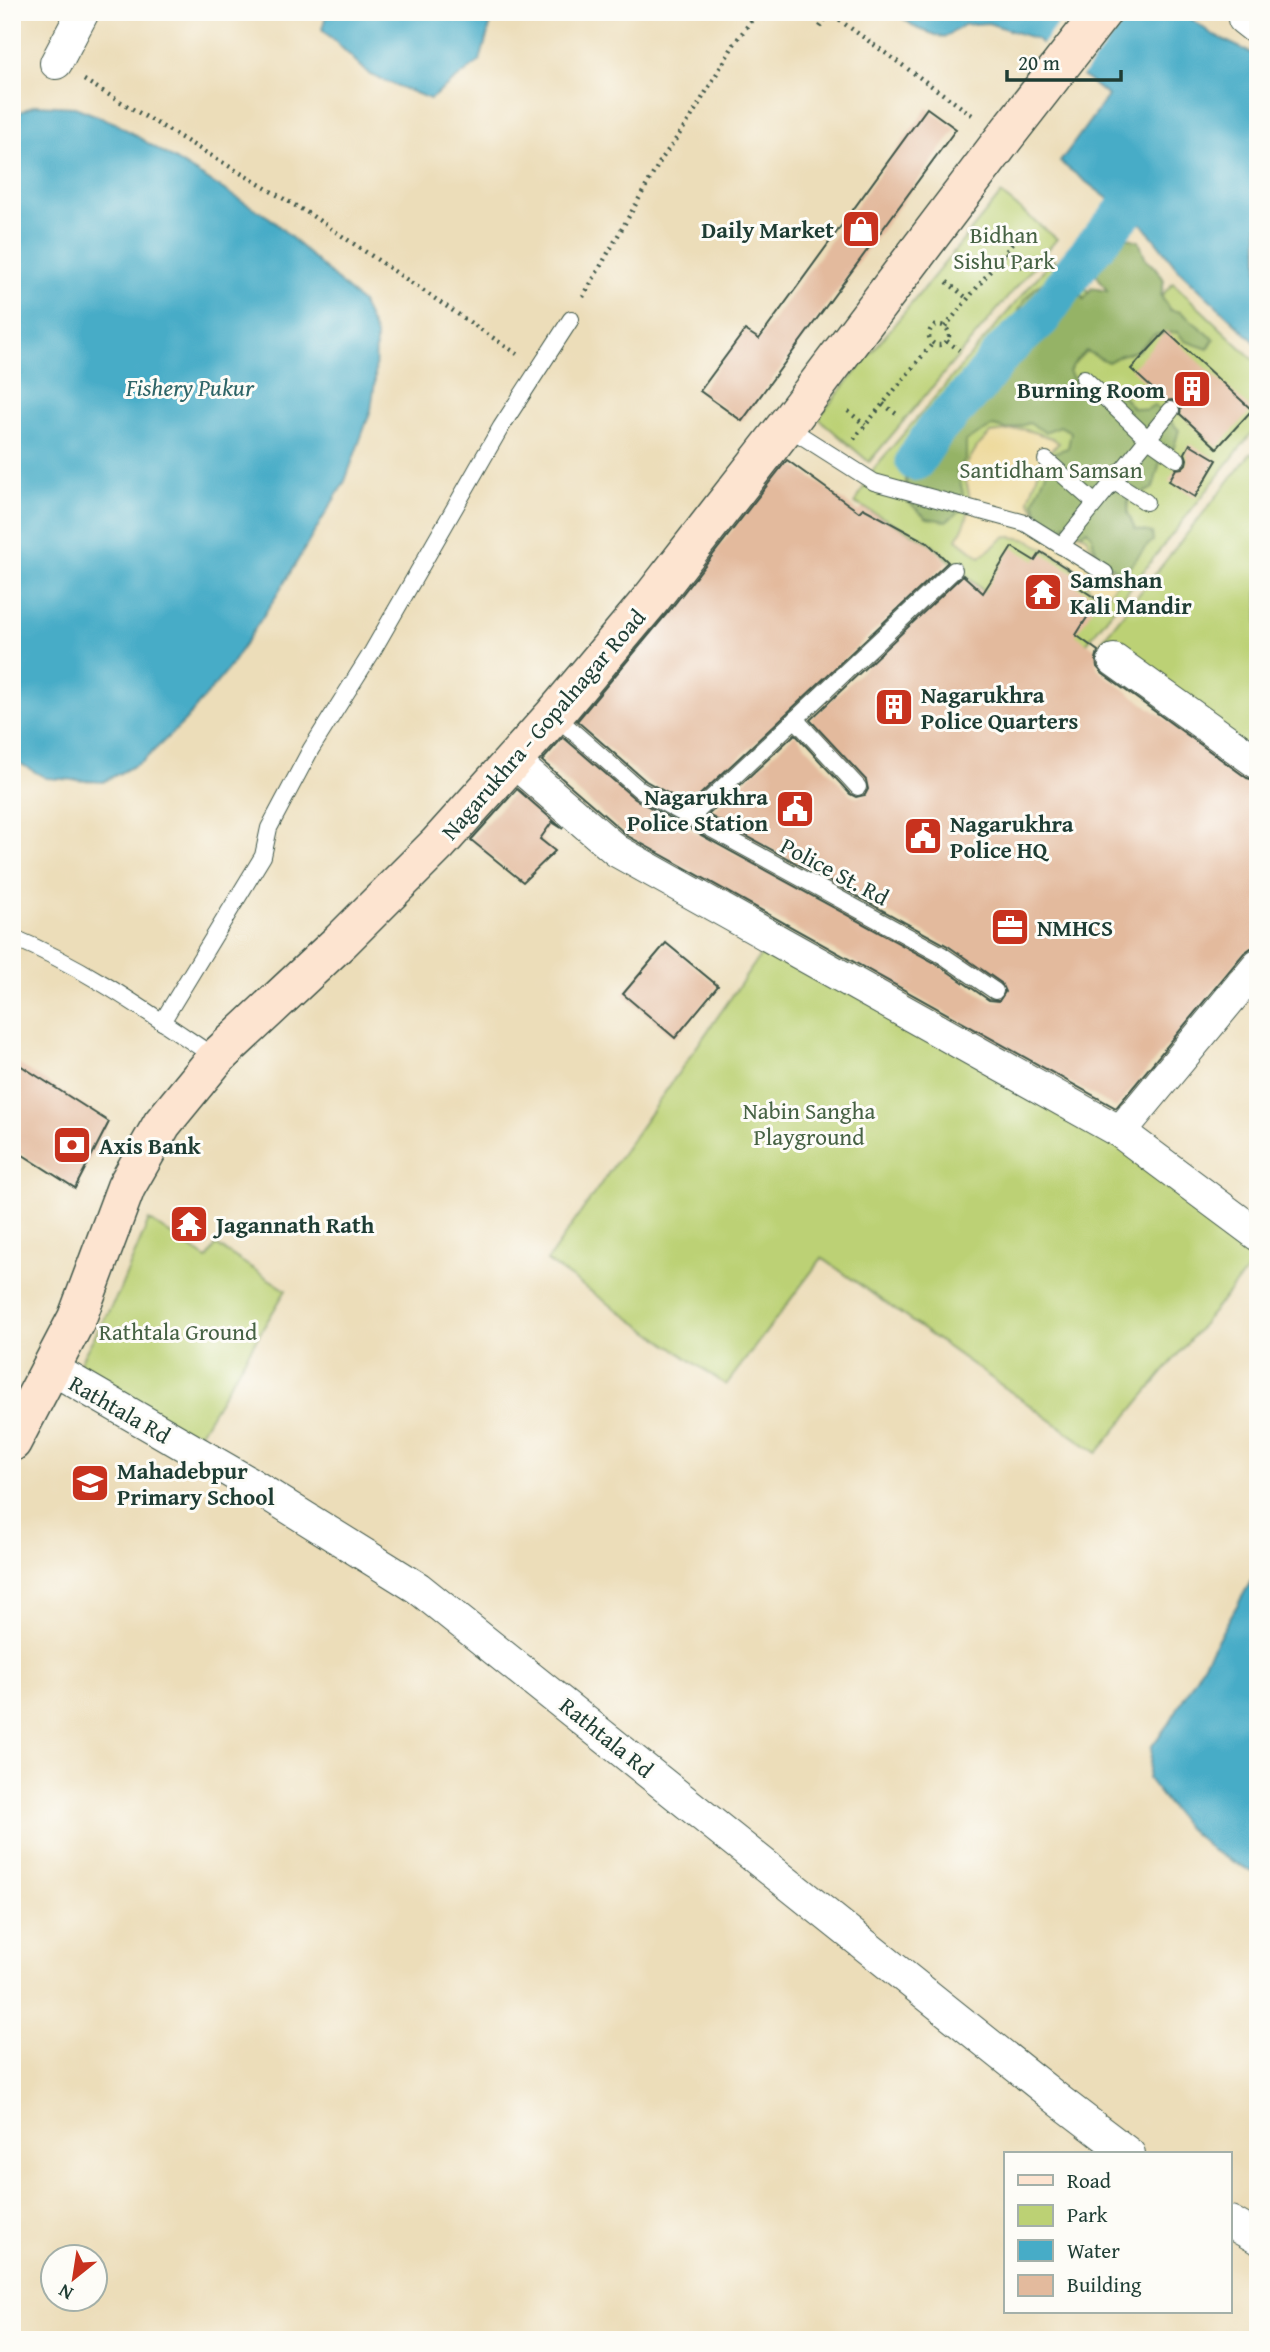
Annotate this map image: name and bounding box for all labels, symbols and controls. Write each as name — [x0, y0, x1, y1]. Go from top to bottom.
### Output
scale bar — [1007, 38, 1121, 82]
text: 20 m — [1018, 47, 1060, 78]
shop icon: Daily Market — [840, 208, 882, 250]
place label: Daily Market — [701, 213, 834, 246]
park label: Bidhan Sishu Park — [953, 218, 1055, 277]
building icon: Burning Room — [1171, 368, 1213, 410]
water label: Fishery Pukur — [125, 370, 255, 405]
place label: Burning Room — [1017, 373, 1165, 406]
park label: Santidham Samsan — [959, 453, 1143, 486]
place label: Samshan Kali Mandir — [1070, 563, 1192, 622]
temple icon: Samshan Kali Mandir — [1022, 571, 1064, 613]
street label: Nagarukhra - Gopalnagar Road — [433, 601, 653, 847]
place label: Nagarukhra Police Quarters — [921, 678, 1078, 737]
building icon: Nagarukhra Police Quarters — [873, 686, 915, 728]
place label: Nagarukhra Police Station — [627, 780, 768, 839]
public building icon: Nagarukhra Police Station — [774, 788, 816, 830]
place label: Nagarukhra Police HQ — [950, 807, 1074, 866]
public building icon: Nagarukhra Police HQ — [902, 815, 944, 857]
street label: Police St. Rd — [775, 829, 896, 914]
office icon: NMHCS — [989, 906, 1031, 948]
place label: NMHCS — [1037, 911, 1113, 944]
park label: Nabin Sangha Playground — [743, 1094, 875, 1153]
bank icon: Axis Bank — [51, 1124, 93, 1166]
place label: Axis Bank — [99, 1129, 202, 1162]
temple icon: Jagannath Rath — [168, 1203, 210, 1245]
place label: Jagannath Rath — [212, 1208, 375, 1241]
park label: Rathtala Ground — [99, 1315, 258, 1348]
street label: Rathtala Rd — [63, 1367, 177, 1452]
place label: Mahadebpur Primary School — [117, 1454, 275, 1513]
school or university icon: Mahadebpur Primary School — [69, 1462, 111, 1504]
street label: Rathtala Rd — [553, 1689, 661, 1786]
legend — [1004, 2152, 1232, 2314]
text: Road — [1067, 2165, 1112, 2196]
text: Park — [1067, 2199, 1108, 2230]
text: Water — [1067, 2235, 1120, 2266]
north arrow — [38, 2244, 108, 2314]
text: Building — [1067, 2269, 1142, 2300]
text: N — [53, 2277, 78, 2308]

